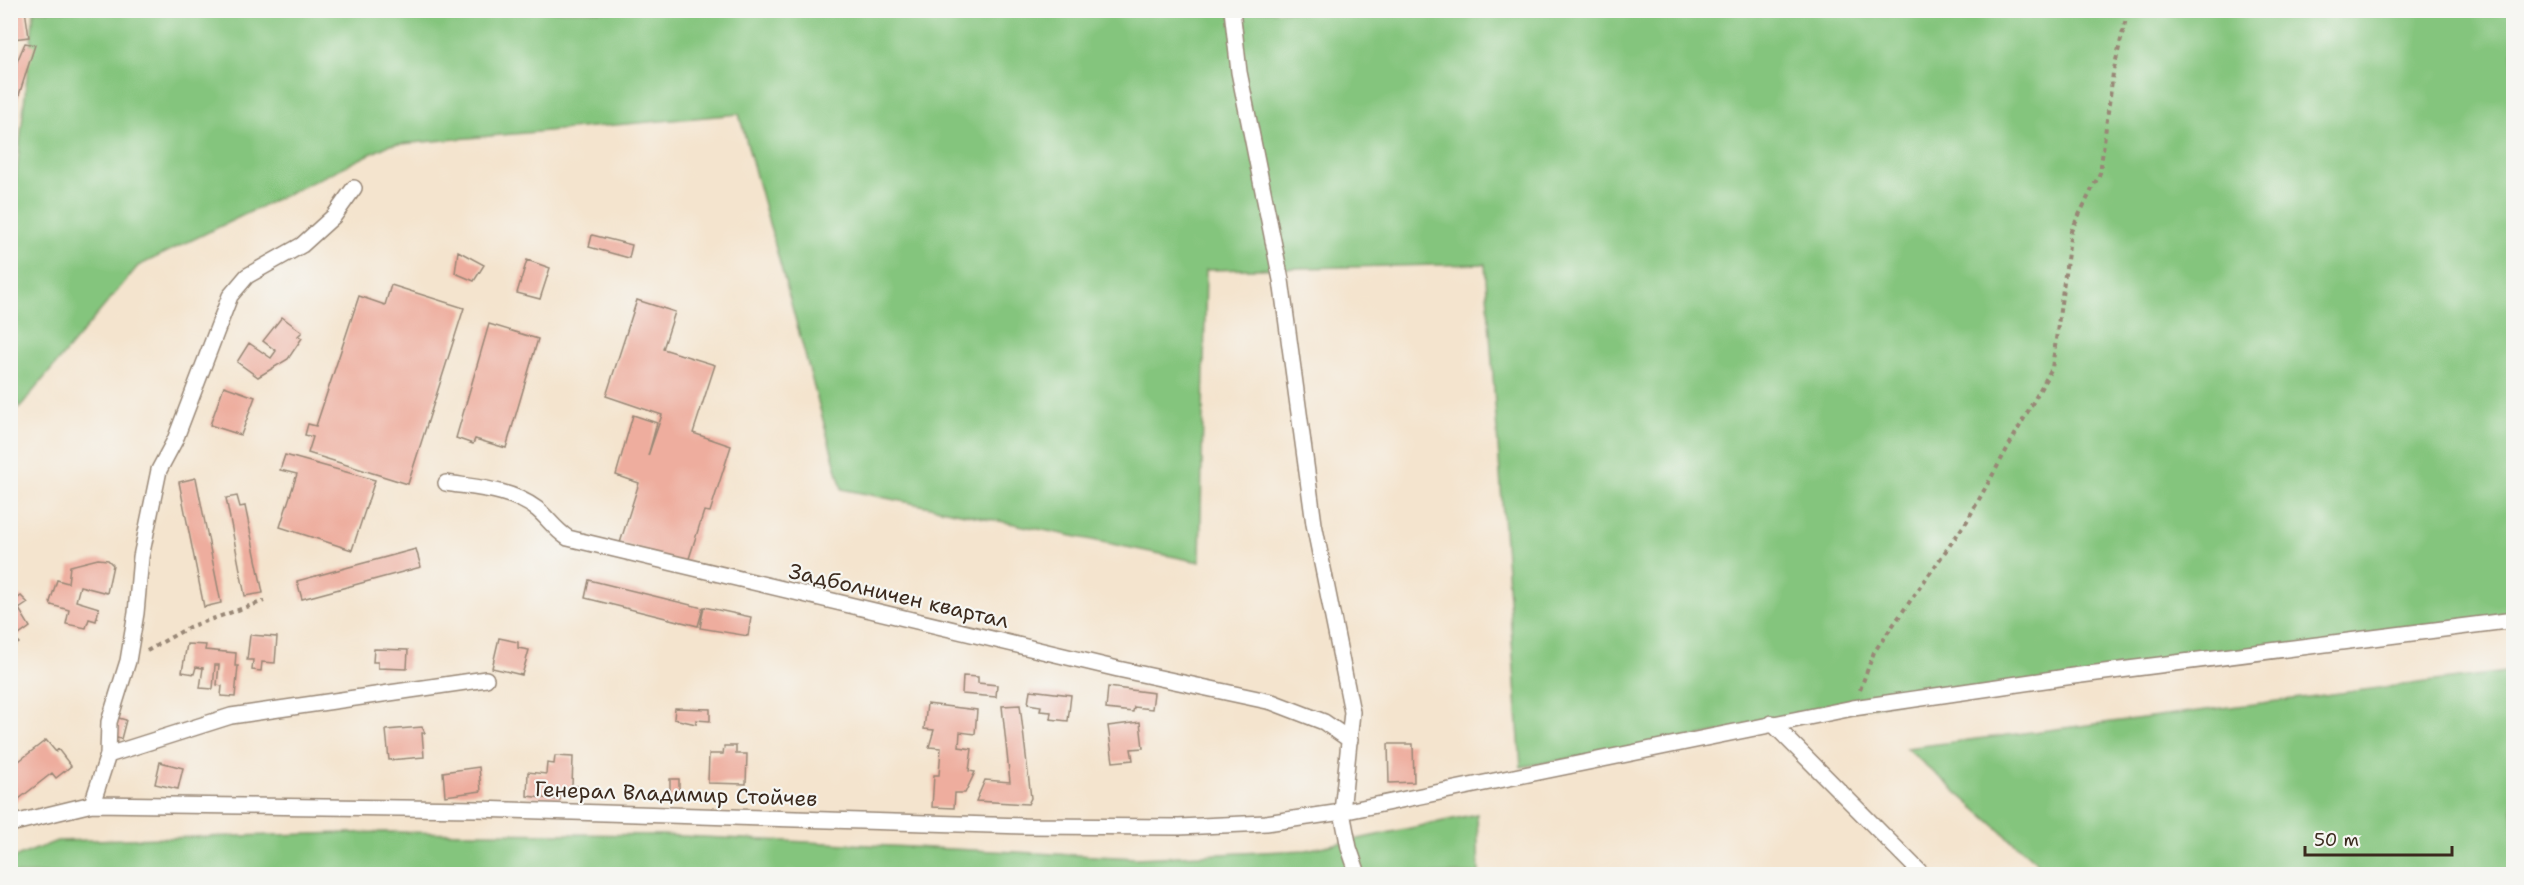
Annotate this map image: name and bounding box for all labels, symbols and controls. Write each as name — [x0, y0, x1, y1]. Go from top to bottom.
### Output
street label: Задболничен квартал — [786, 557, 1012, 635]
street label: Генерал Владимир Стойчев — [534, 775, 818, 813]
scale bar — [2305, 819, 2452, 857]
text: 50 m — [2314, 828, 2359, 852]

